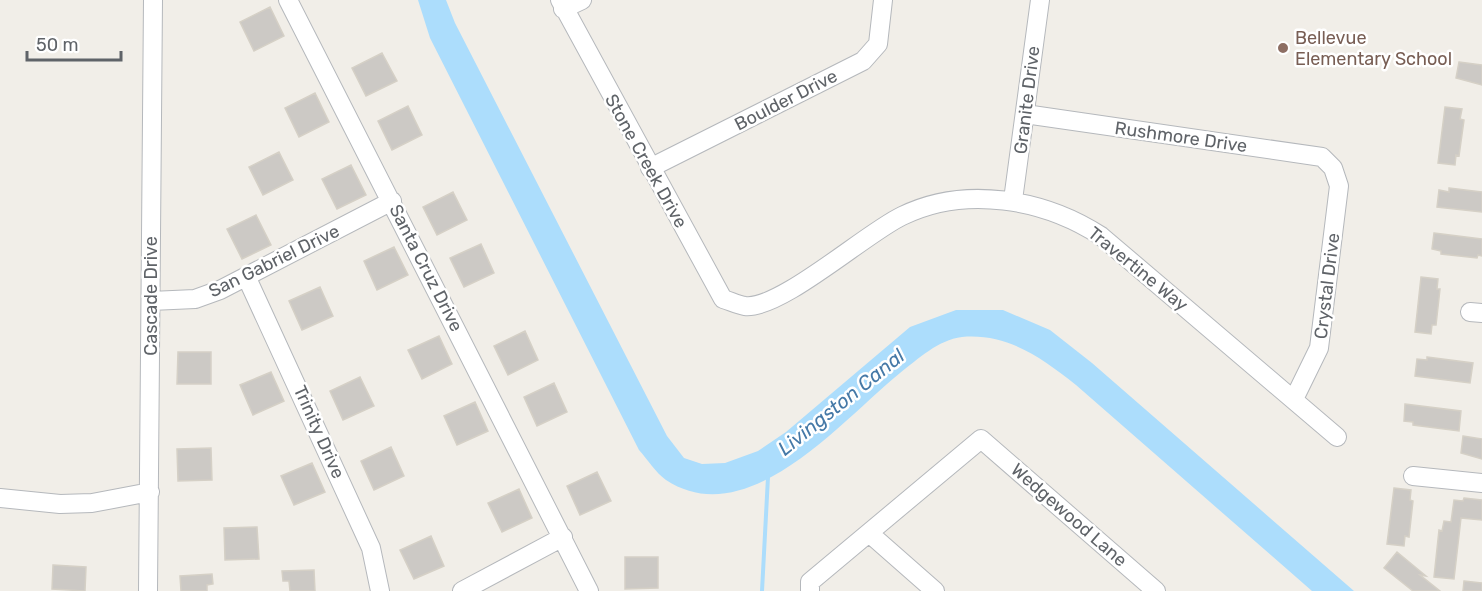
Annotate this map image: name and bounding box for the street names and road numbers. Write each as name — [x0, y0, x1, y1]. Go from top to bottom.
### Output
street label: Granite Drive — [1009, 45, 1045, 155]
street label: Boulder Drive — [731, 65, 841, 135]
street label: Stone Creek Drive — [600, 90, 692, 232]
street label: Rushmore Drive — [1113, 117, 1249, 157]
street label: Santa Cruz Drive — [384, 201, 468, 335]
street label: San Gabriel Drive — [205, 220, 343, 302]
street label: Travertine Way — [1084, 222, 1192, 316]
street label: Crystal Drive — [1310, 232, 1344, 340]
street label: Cascade Drive — [140, 236, 162, 356]
street label: Trinity Drive — [289, 382, 349, 482]
street label: Wedgewood Lane — [1007, 459, 1131, 571]

